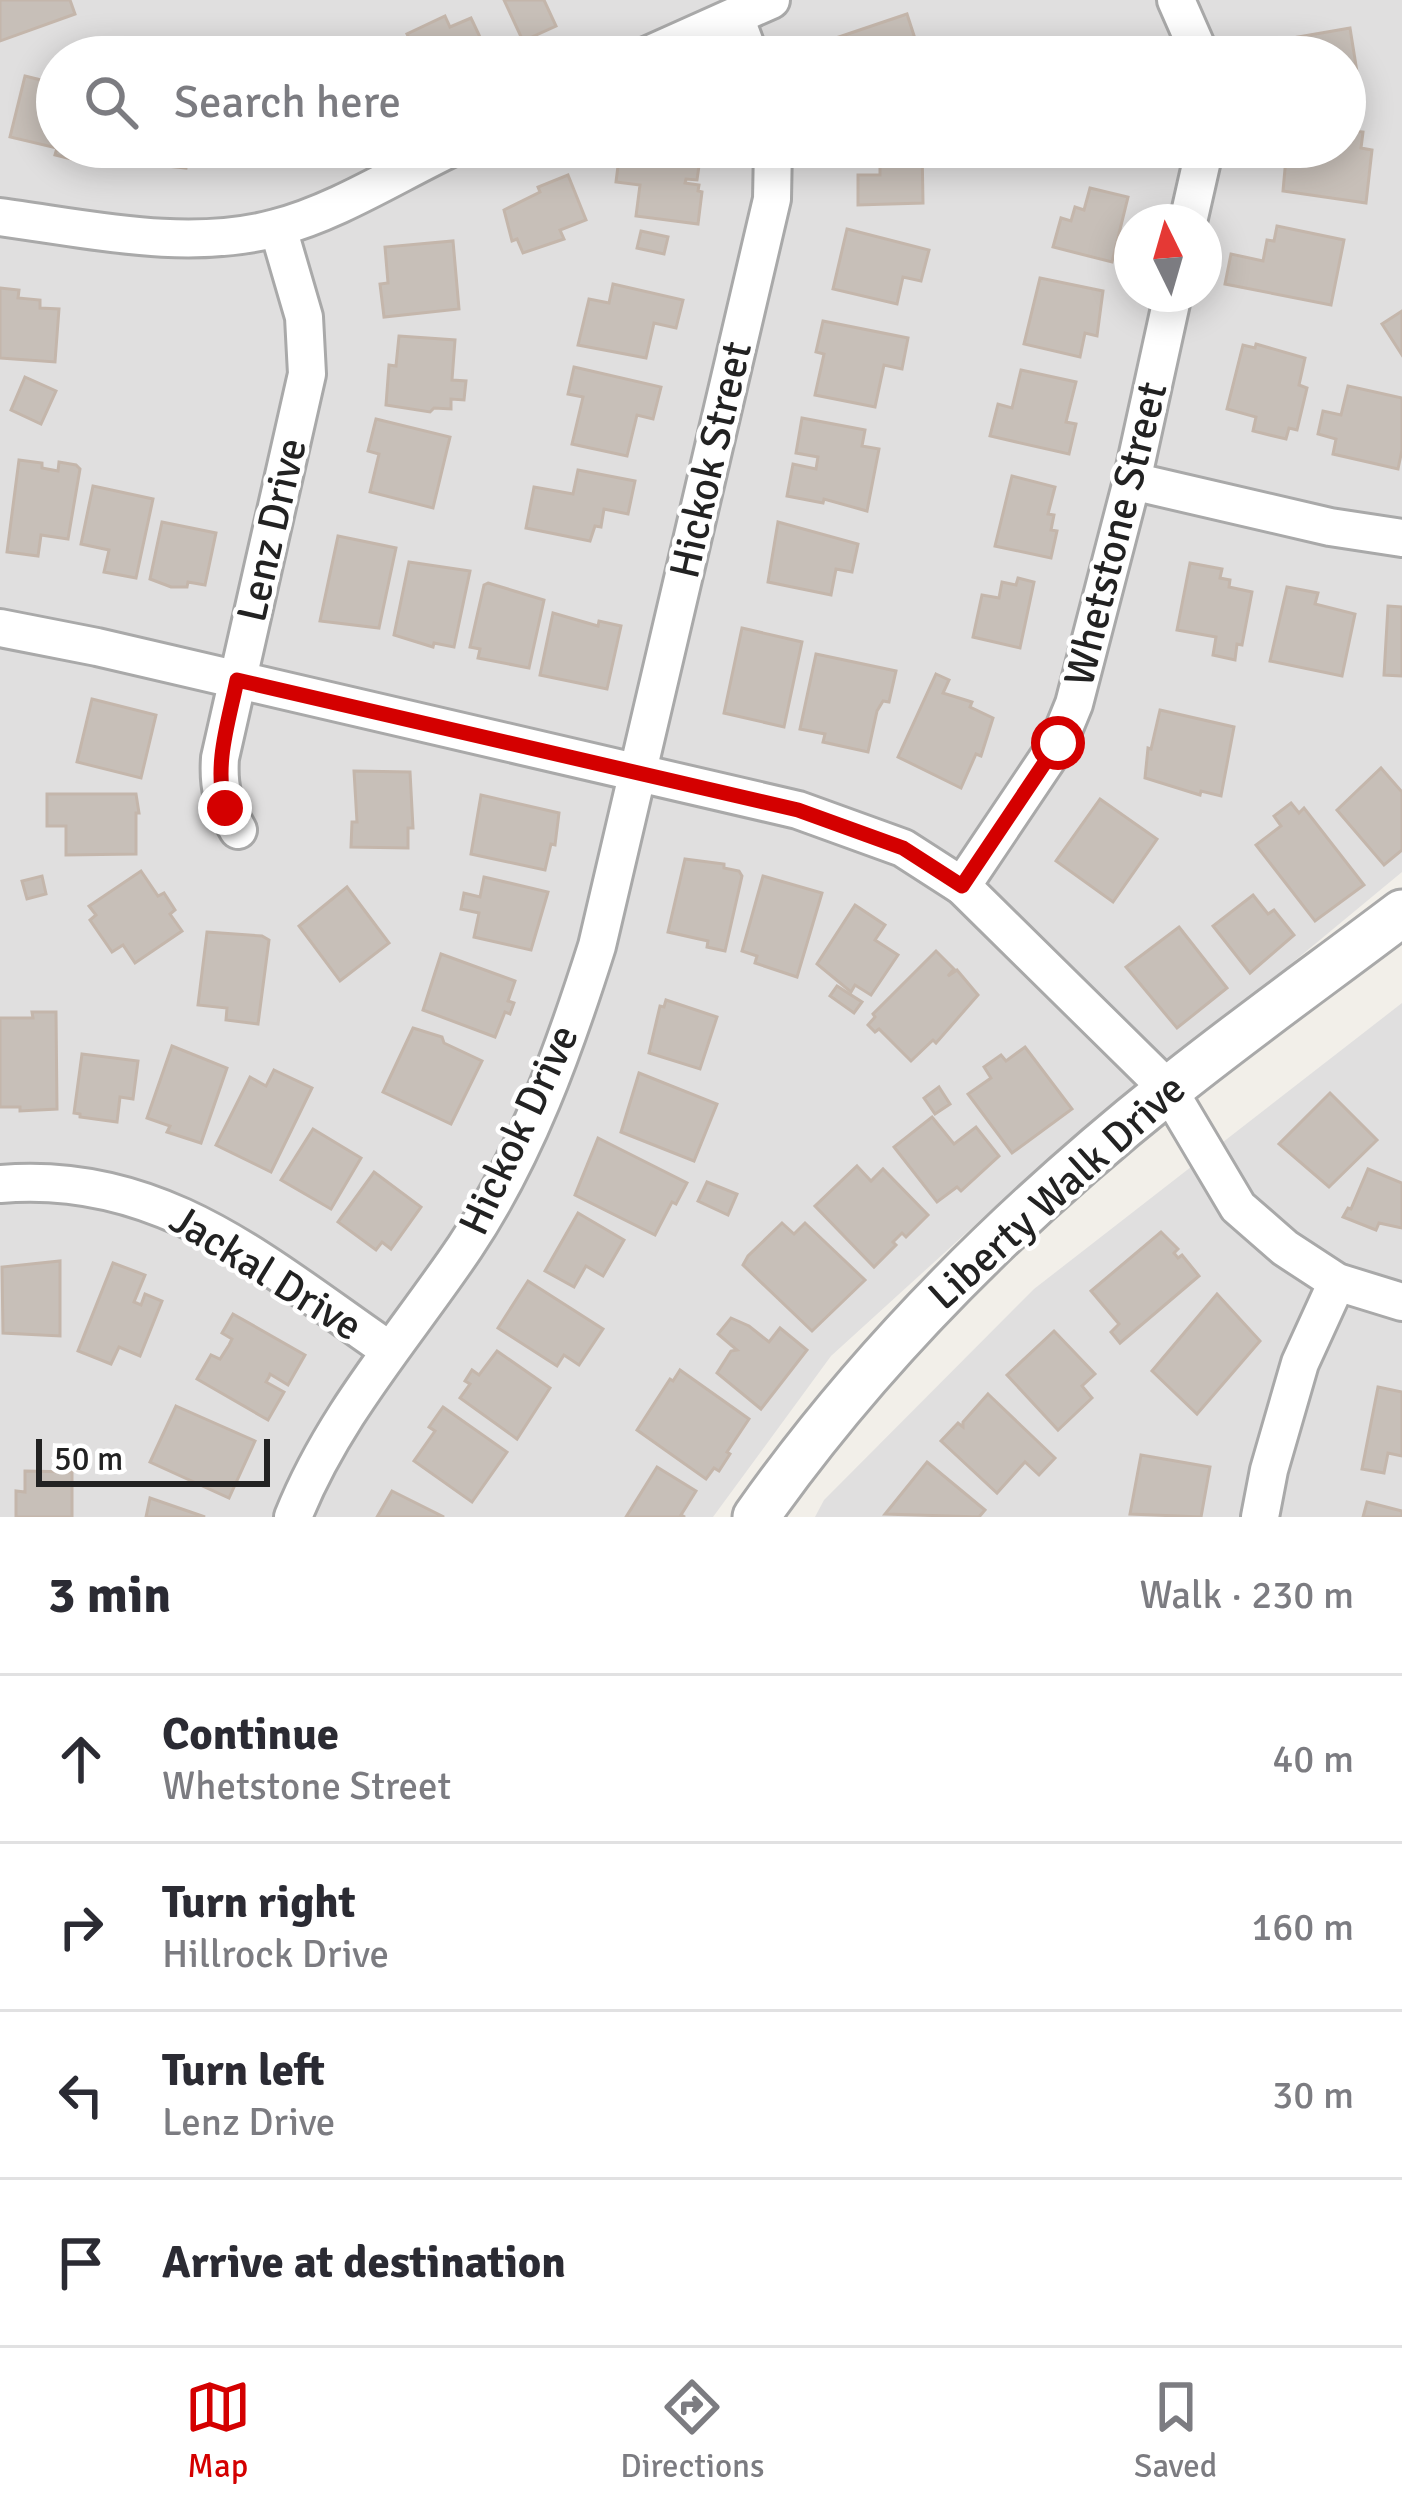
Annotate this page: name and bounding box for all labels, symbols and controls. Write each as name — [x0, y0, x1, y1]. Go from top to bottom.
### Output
search box — [36, 36, 1366, 168]
icon: search — [78, 69, 144, 135]
text: Search here — [174, 75, 401, 130]
north arrow — [1114, 204, 1222, 312]
street label: Hickok Street — [659, 337, 763, 583]
street label: Whetstone Street — [1054, 377, 1178, 691]
street label: Lenz Drive — [226, 433, 318, 627]
route start — [1031, 716, 1085, 770]
route end — [198, 781, 252, 835]
street label: Hickok Drive — [448, 1017, 590, 1243]
street label: Liberty Walk Drive — [918, 1063, 1196, 1321]
street label: Jackal Drive — [161, 1194, 371, 1352]
scale bar — [36, 1433, 270, 1486]
text: 50 m — [54, 1439, 123, 1480]
text: 3 min — [48, 1564, 171, 1627]
text: Walk · 230 m — [1140, 1571, 1354, 1619]
text: Continue — [162, 1707, 339, 1762]
icon: ahead — [48, 1726, 114, 1792]
text: 40 m — [1272, 1735, 1354, 1783]
text: Whetstone Street — [162, 1762, 451, 1810]
text: Turn right — [162, 1875, 356, 1930]
icon: right — [48, 1894, 114, 1960]
text: 160 m — [1251, 1903, 1354, 1951]
text: Hillrock Drive — [162, 1930, 389, 1978]
text: Turn left — [162, 2043, 325, 2098]
icon: left — [48, 2062, 114, 2128]
text: 30 m — [1272, 2071, 1354, 2119]
text: Lenz Drive — [162, 2098, 335, 2146]
icon: arrive — [48, 2230, 114, 2296]
text: Arrive at destination — [162, 2235, 566, 2290]
tab: Map — [185, 2374, 251, 2487]
tab: Directions — [620, 2374, 765, 2487]
tab: Saved — [1134, 2374, 1217, 2487]

